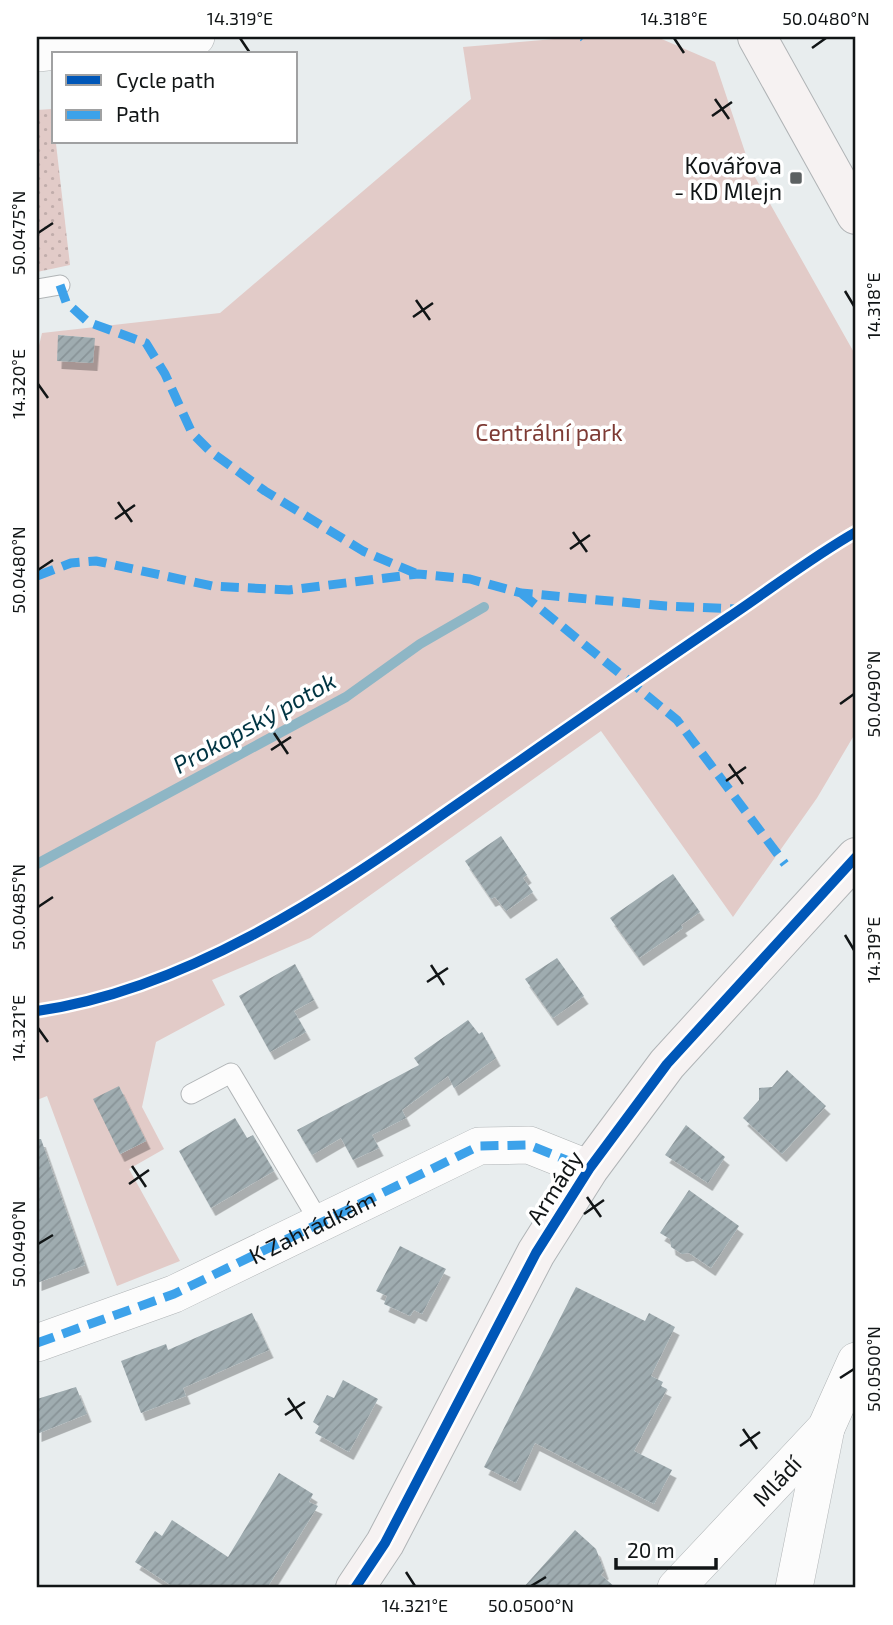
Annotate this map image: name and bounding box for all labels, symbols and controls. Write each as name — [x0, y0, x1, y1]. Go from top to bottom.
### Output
text: 14.319°E — [207, 7, 273, 29]
text: 14.318°E — [640, 7, 708, 29]
text: 50.0480°N — [782, 7, 870, 29]
legend — [52, 52, 298, 144]
text: Cycle path — [116, 67, 215, 92]
text: Path — [116, 101, 160, 126]
place label: Kovářova - KD Mlejn — [674, 151, 782, 205]
marker: Kovářova - KD Mlejn — [788, 170, 804, 186]
text: 50.0475°N — [7, 191, 29, 275]
text: 14.318°E — [862, 272, 884, 340]
text: 14.320°E — [7, 349, 29, 419]
park label: Centrální park — [475, 418, 623, 446]
text: 50.0480°N — [7, 526, 29, 614]
text: 50.0490°N — [862, 651, 884, 737]
water label: Prokopský potok — [167, 665, 341, 779]
text: 50.0485°N — [7, 864, 29, 950]
text: 14.319°E — [862, 917, 884, 983]
text: 14.321°E — [7, 995, 29, 1061]
street label: Armády — [520, 1145, 588, 1229]
street label: K Zahrádkám — [244, 1184, 380, 1270]
text: 50.0490°N — [7, 1201, 29, 1287]
text: 50.0500°N — [862, 1326, 884, 1412]
street label: Mládí — [746, 1449, 808, 1512]
scale bar — [616, 1527, 716, 1571]
text: 20 m — [627, 1537, 675, 1562]
text: 14.321°E — [382, 1594, 448, 1616]
text: 50.0500°N — [488, 1594, 574, 1616]

